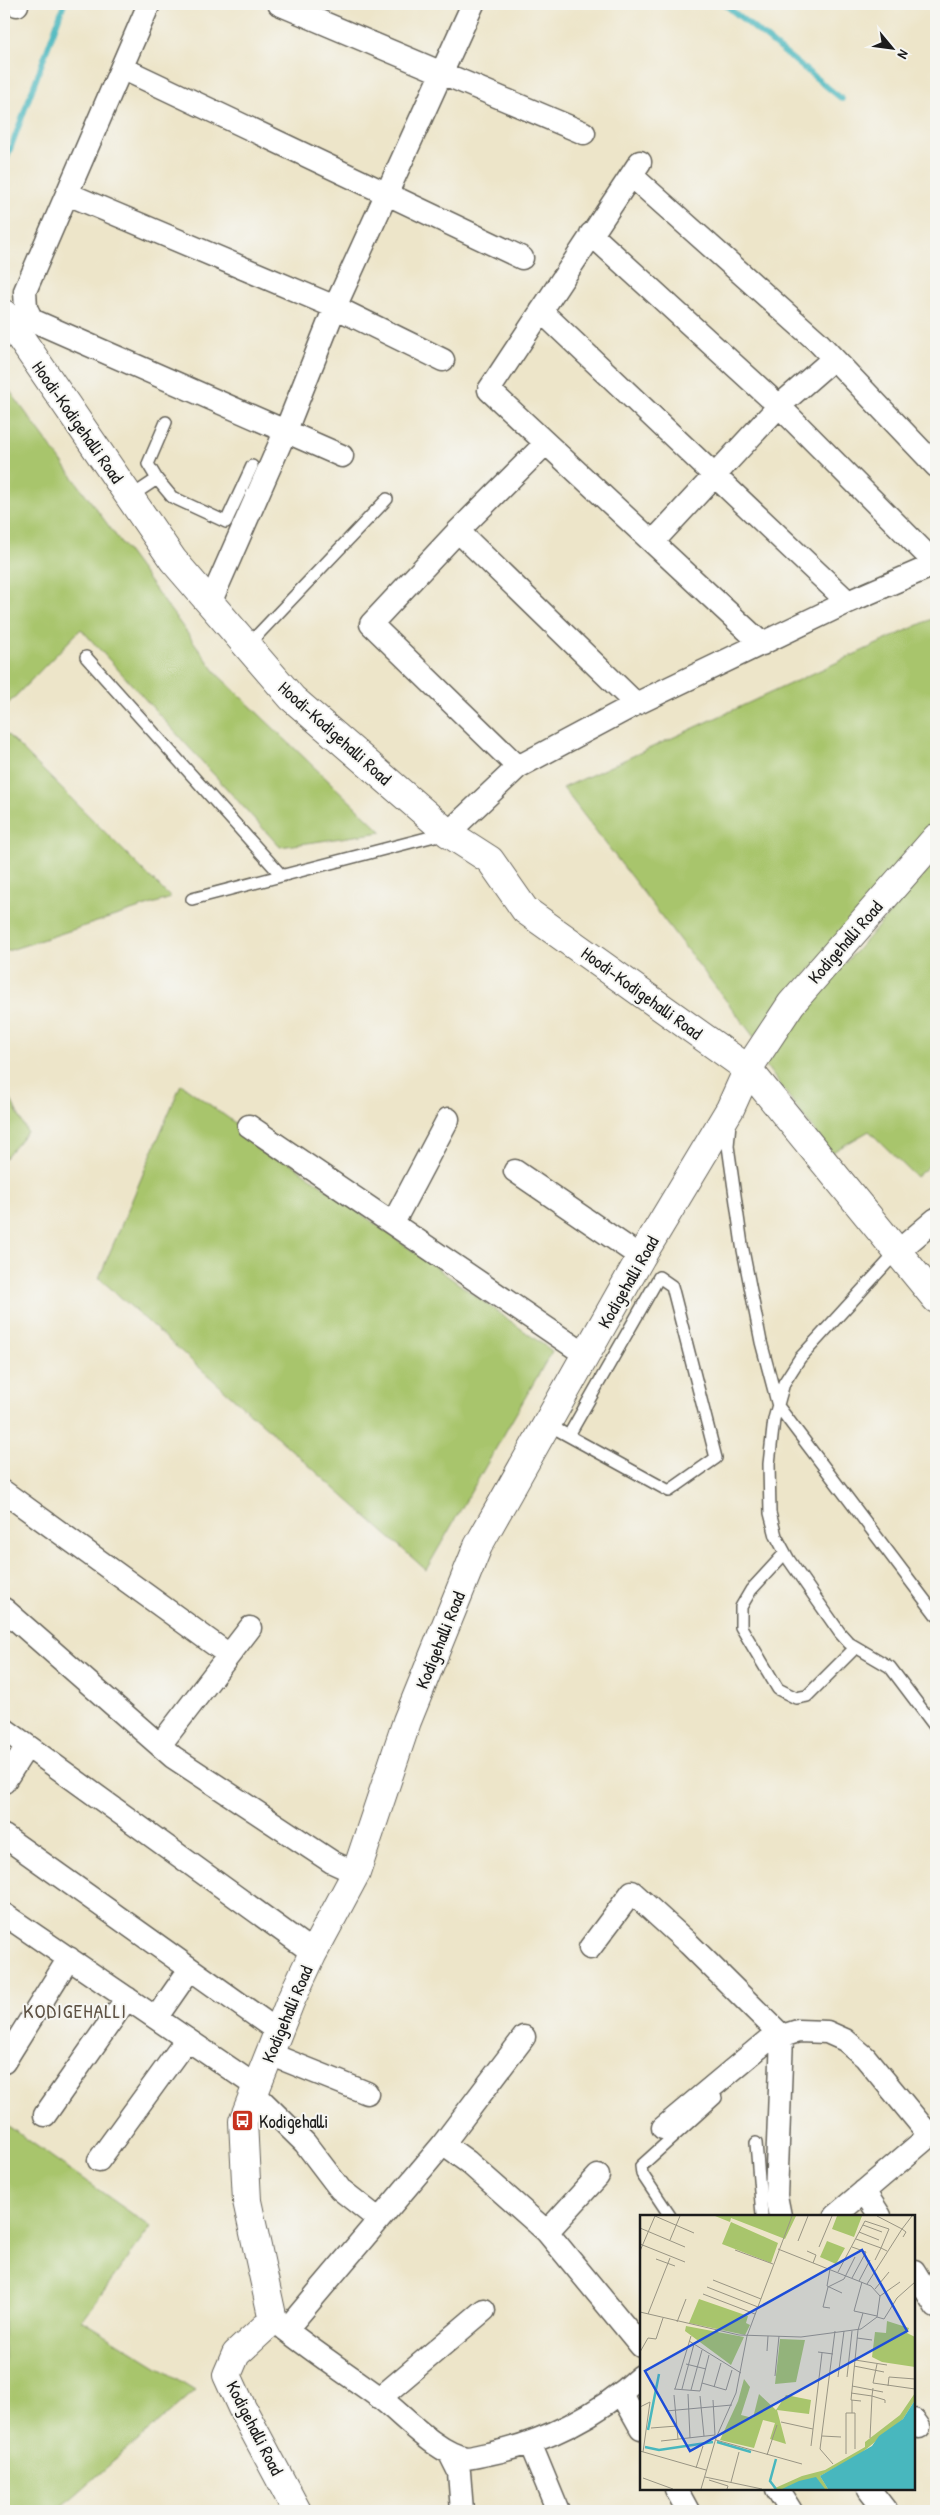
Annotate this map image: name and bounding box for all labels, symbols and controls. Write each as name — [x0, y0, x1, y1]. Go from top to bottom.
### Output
north arrow — [868, 22, 918, 72]
text: N — [893, 47, 914, 63]
street label: Hoodi-Kodigehalli Road — [26, 356, 130, 488]
street label: Hoodi-Kodigehalli Road — [273, 675, 397, 791]
street label: Kodigehalli Road — [802, 895, 888, 989]
street label: Hoodi-Kodigehalli Road — [576, 941, 708, 1045]
street label: Kodigehalli Road — [591, 1231, 665, 1333]
street label: Kodigehalli Road — [409, 1588, 471, 1692]
street label: Kodigehalli Road — [255, 1962, 319, 2066]
district label: KODIGEHALLI — [23, 1997, 127, 2024]
bus stop icon: Kodigehalli — [231, 2109, 255, 2133]
place label: Kodigehalli — [259, 2109, 328, 2134]
inset map — [640, 2215, 915, 2490]
street label: Kodigehalli Road — [220, 2376, 290, 2480]

